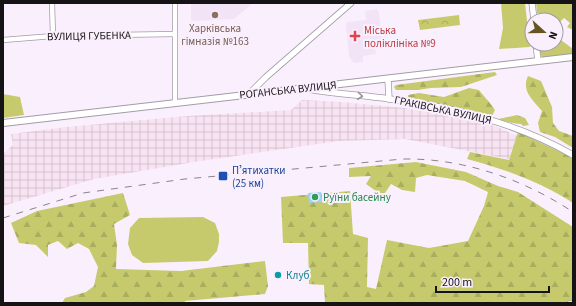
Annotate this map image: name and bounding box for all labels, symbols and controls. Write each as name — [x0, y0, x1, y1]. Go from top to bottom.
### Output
marker: Харківська гімназія №163 — [210, 10, 220, 20]
north arrow — [524, 12, 564, 52]
place label: Харківська гімназія №163 — [181, 21, 249, 49]
place label: Міська поліклініка №9 — [364, 23, 436, 51]
street label: ВУЛИЦЯ ГУБЕНКА — [47, 28, 131, 44]
text: N — [545, 29, 561, 42]
marker: Міська поліклініка №9 — [349, 30, 361, 42]
street label: РОГАНСЬКА ВУЛИЦЯ — [239, 77, 337, 103]
one-way arrow — [357, 91, 363, 100]
street label: ГРАКІВСЬКА ВУЛИЦЯ — [393, 92, 493, 128]
place label: Пʼятихатки (25 км) — [232, 163, 286, 191]
marker: Пʼятихатки (25 км) — [217, 170, 229, 182]
place label: Руїни басейну — [323, 190, 391, 205]
marker: Руїни басейну — [310, 192, 320, 202]
place label: Клуб — [286, 268, 310, 283]
scale bar — [436, 268, 549, 294]
marker: Клуб — [273, 270, 283, 280]
text: 200 m — [442, 274, 472, 291]

